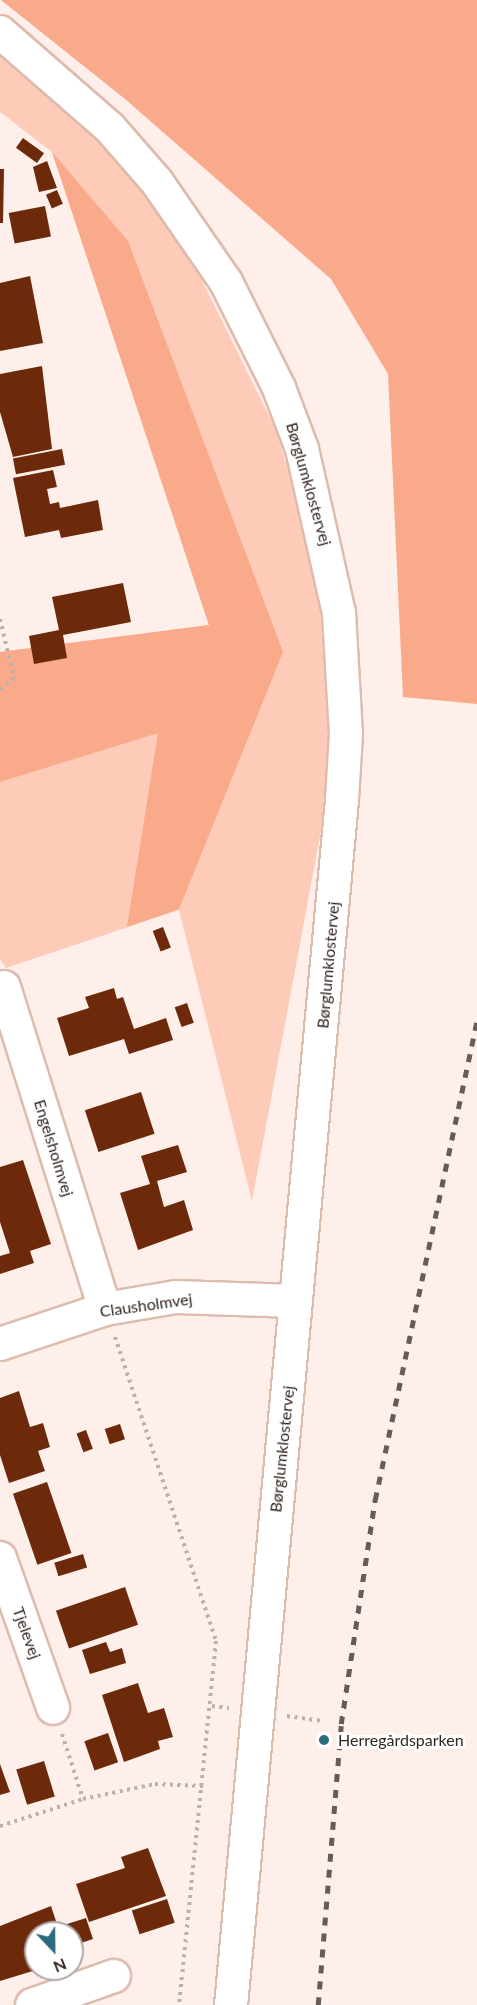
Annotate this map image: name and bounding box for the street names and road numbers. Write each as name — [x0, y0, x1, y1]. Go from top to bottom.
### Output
street label: Børglumklostervej — [282, 420, 336, 548]
street label: Børglumklostervej — [313, 901, 343, 1029]
street label: Engelsholmvej — [30, 1097, 78, 1199]
street label: Clausholmvej — [98, 1289, 194, 1321]
street label: Børglumklostervej — [266, 1385, 298, 1513]
street label: Tjelevej — [9, 1604, 45, 1662]

